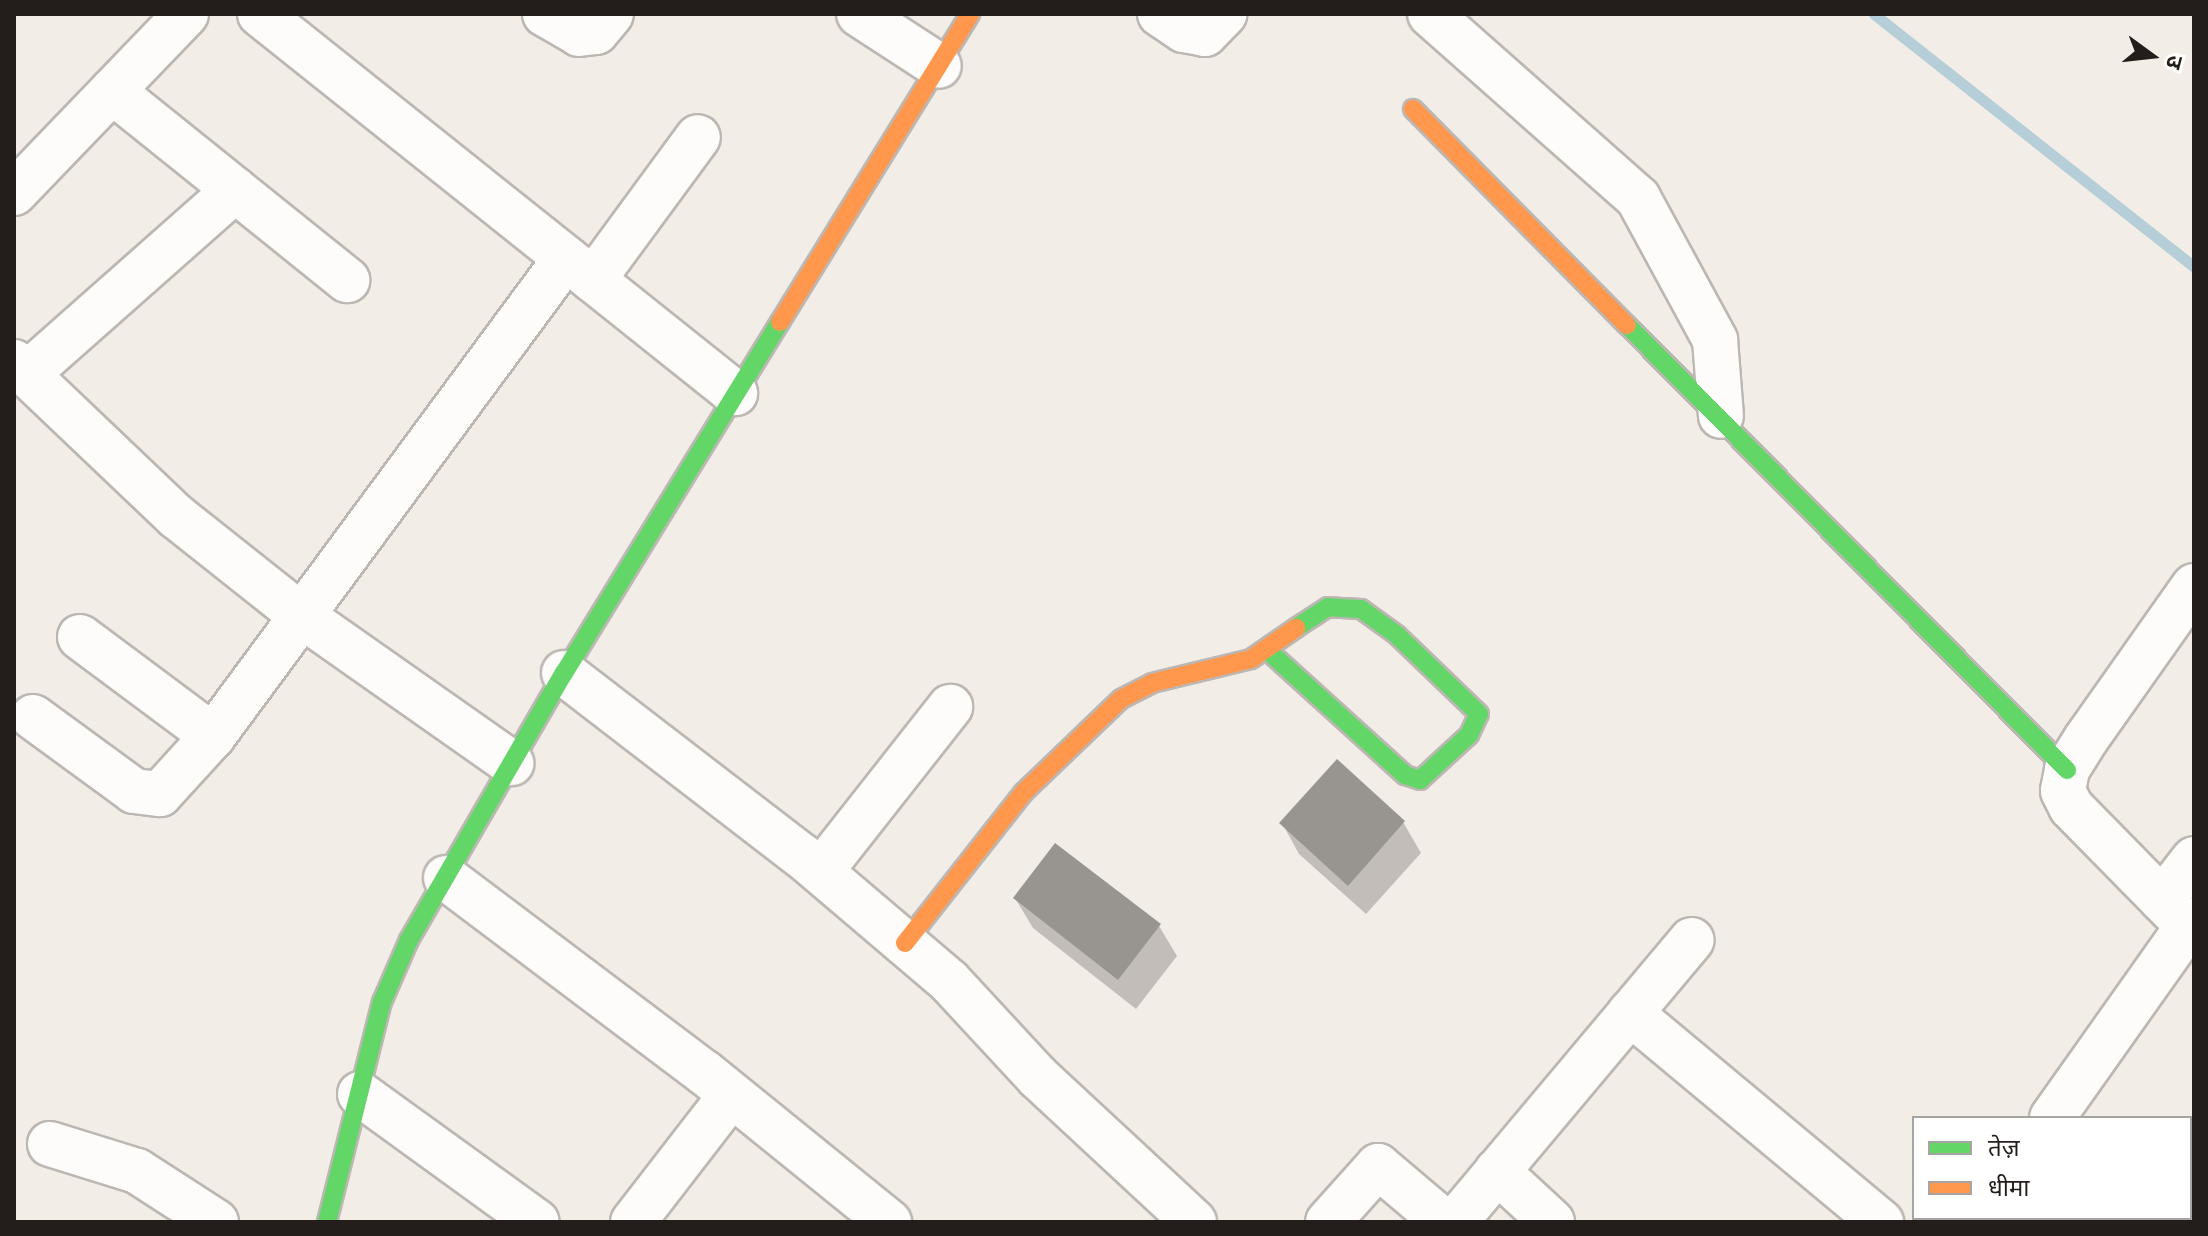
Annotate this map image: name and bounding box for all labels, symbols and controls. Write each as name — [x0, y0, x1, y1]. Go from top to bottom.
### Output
north arrow — [2112, 16, 2192, 96]
text: उ — [2158, 52, 2192, 73]
legend — [1912, 1116, 2192, 1220]
text: तेज़ — [1988, 1130, 2020, 1165]
text: धीमा — [1988, 1170, 2030, 1205]

